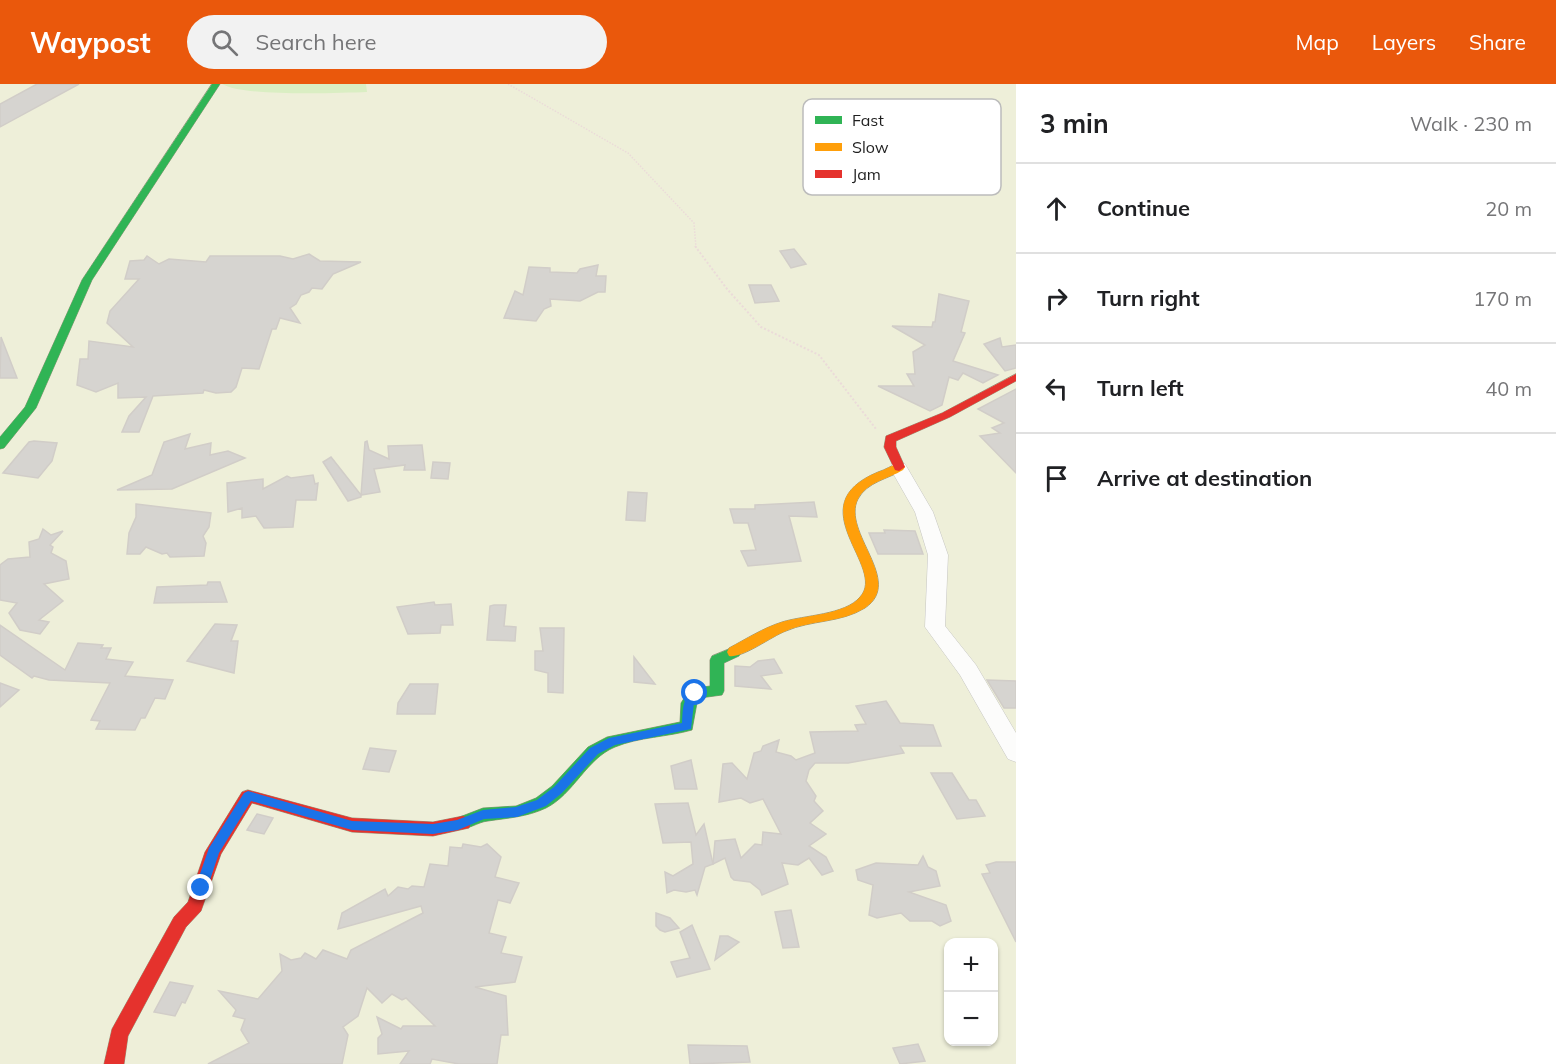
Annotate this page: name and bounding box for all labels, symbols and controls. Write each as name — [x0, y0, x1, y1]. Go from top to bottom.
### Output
search box — [187, 15, 607, 69]
text: Waypost — [30, 25, 151, 60]
icon: search — [208, 26, 241, 59]
text: Search here — [256, 28, 377, 56]
text: Map — [1296, 29, 1339, 55]
text: Layers — [1372, 29, 1436, 55]
text: Share — [1469, 29, 1526, 55]
legend — [803, 99, 1001, 195]
text: 3 min — [1040, 107, 1109, 140]
text: Fast — [852, 110, 884, 130]
text: Walk · 230 m — [1410, 111, 1532, 136]
text: Slow — [852, 137, 889, 157]
text: Jam — [852, 164, 881, 184]
icon: ahead — [1040, 192, 1073, 225]
text: Continue — [1097, 194, 1190, 222]
text: 20 m — [1485, 196, 1532, 221]
icon: right — [1040, 282, 1073, 315]
text: Turn right — [1097, 284, 1200, 312]
text: 170 m — [1473, 286, 1532, 311]
icon: left — [1040, 372, 1073, 405]
text: Turn left — [1097, 374, 1184, 402]
text: 40 m — [1485, 376, 1532, 401]
icon: arrive — [1040, 462, 1073, 495]
text: Arrive at destination — [1097, 464, 1312, 492]
route start — [681, 679, 707, 705]
route end — [187, 874, 213, 900]
map controls — [944, 938, 998, 1046]
button: + — [944, 938, 998, 992]
button: − — [944, 992, 998, 1046]

